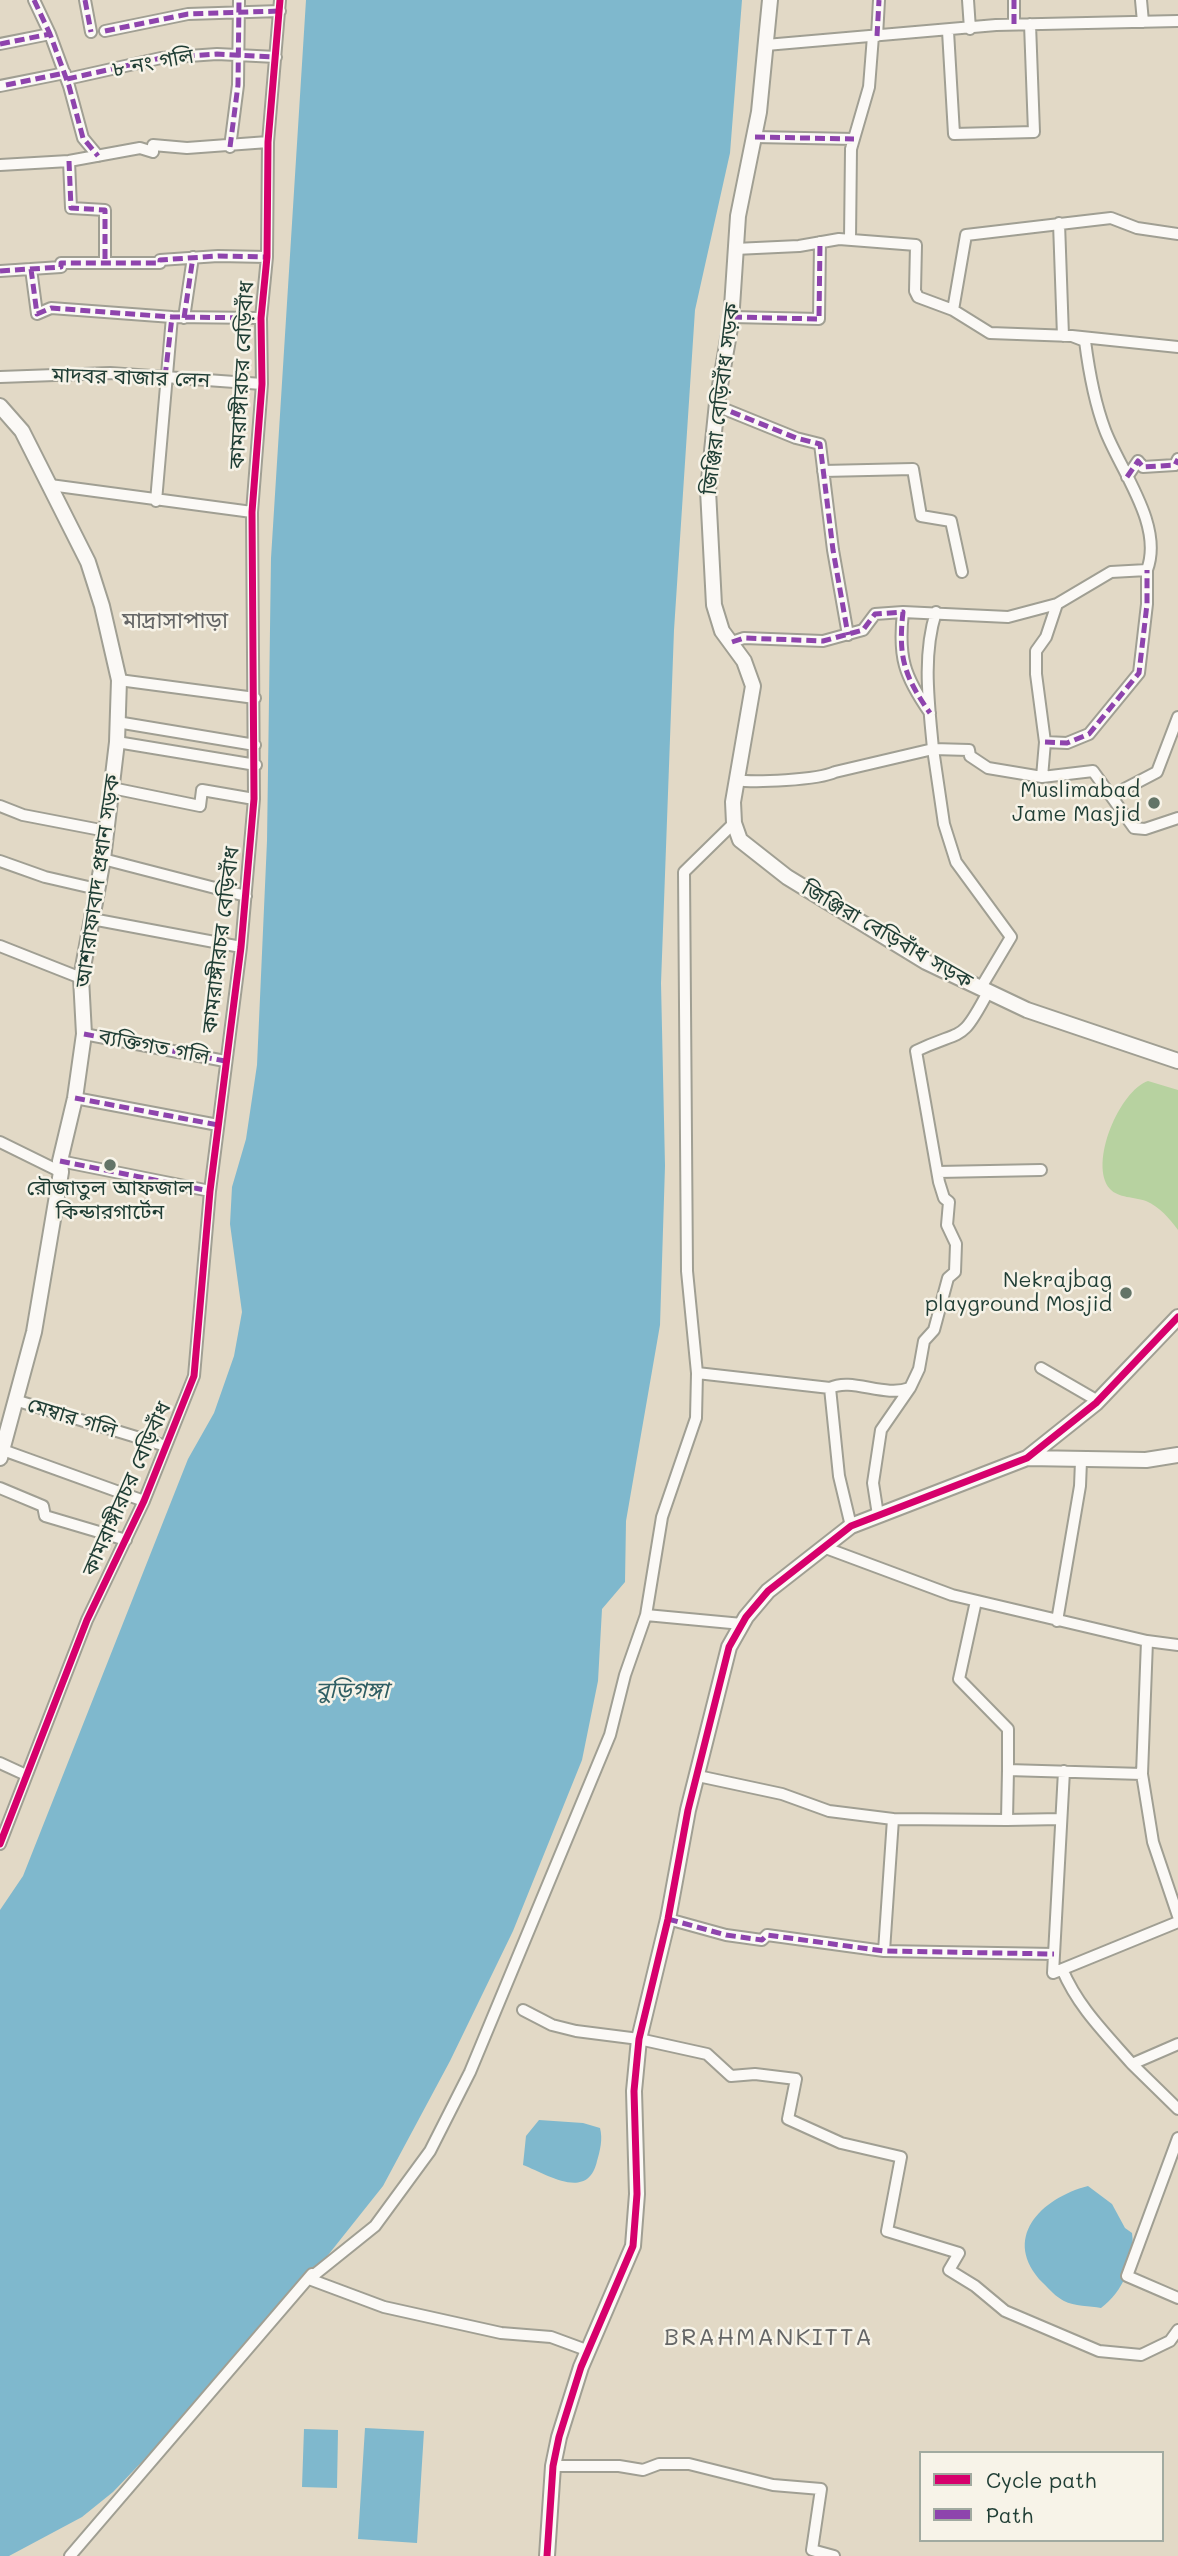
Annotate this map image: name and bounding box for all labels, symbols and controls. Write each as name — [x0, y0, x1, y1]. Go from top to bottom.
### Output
street label: ৮ নং গলি — [110, 43, 196, 83]
street label: কামরাঙ্গীরচর বেড়িবাঁধ — [225, 281, 259, 469]
street label: জিঞ্জিরা বেড়িবাঁধ সড়ক — [697, 302, 745, 496]
street label: মাদবর বাজার লেন — [51, 363, 211, 393]
district label: মাদ্রাসাপাড়া — [122, 607, 228, 635]
street label: আশরাফাবাদ প্রধান সড়ক — [71, 773, 125, 989]
place label: Muslimabad Jame Masjid — [1012, 778, 1140, 828]
marker: Muslimabad Jame Masjid — [1146, 795, 1162, 811]
street label: কামরাঙ্গীরচর বেড়িবাঁধ — [197, 845, 245, 1035]
street label: জিঞ্জিরা বেড়িবাঁধ সড়ক — [797, 876, 977, 994]
street label: ব্যক্তিগত গলি — [96, 1024, 212, 1070]
marker: রৌজাতুল আফজাল কিন্ডারগার্টেন — [102, 1157, 118, 1173]
place label: রৌজাতুল আফজাল কিন্ডারগার্টেন — [26, 1176, 194, 1226]
place label: Nekrajbag playground Mosjid — [925, 1268, 1112, 1318]
marker: Nekrajbag playground Mosjid — [1118, 1285, 1134, 1301]
street label: মেম্বার গলি — [24, 1392, 120, 1444]
street label: কামরাঙ্গীরচর বেড়িবাঁধ — [77, 1398, 177, 1580]
water label: বুড়িগঙ্গা — [315, 1677, 389, 1705]
district label: BRAHMANKITTA — [666, 2324, 872, 2352]
legend — [919, 2451, 1164, 2542]
text: Cycle path — [986, 2466, 1096, 2493]
text: Path — [986, 2501, 1033, 2528]

